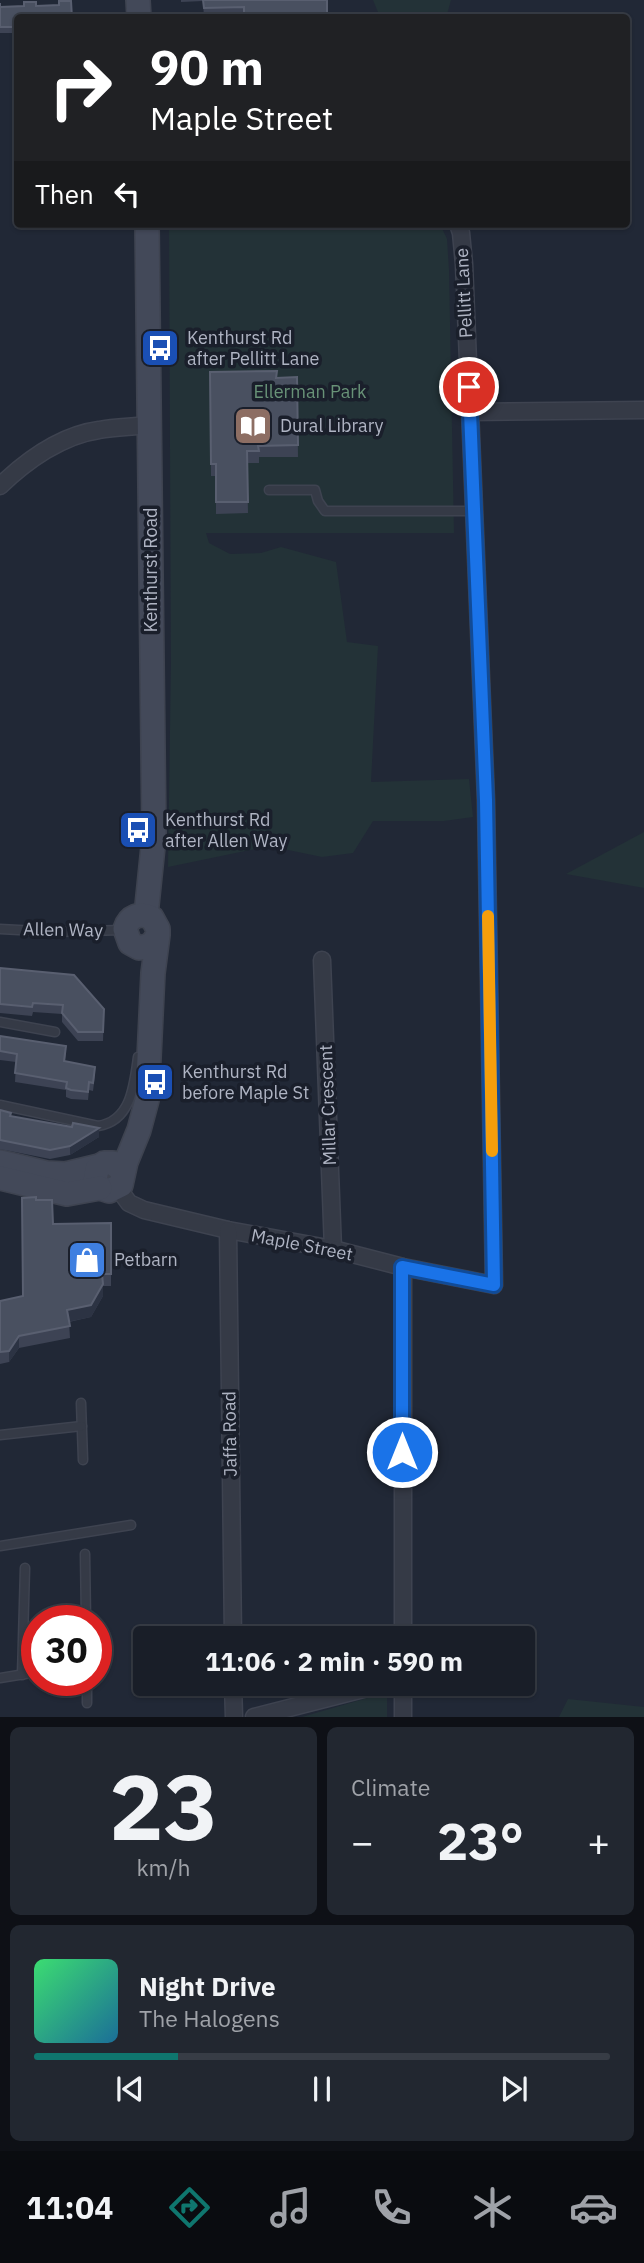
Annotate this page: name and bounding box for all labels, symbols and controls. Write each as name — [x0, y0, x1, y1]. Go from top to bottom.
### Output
text: 90 m — [150, 35, 264, 98]
icon: right — [35, 42, 126, 133]
text: Maple Street — [150, 97, 333, 139]
icon: left — [108, 175, 146, 213]
text: Then — [35, 177, 94, 211]
street label: Pellitt Lane — [450, 247, 477, 339]
place label: Kenthurst Rd after Pellitt Lane — [187, 326, 320, 370]
bus stop icon: Kenthurst Rd after Pellitt Lane — [139, 327, 181, 369]
pin — [439, 357, 499, 417]
icon: arrive — [450, 368, 488, 406]
park label: Ellerman Park — [254, 380, 367, 403]
library icon: Dural Library — [232, 405, 274, 447]
place label: Dural Library — [280, 414, 383, 437]
street label: Kenthurst Road — [139, 507, 162, 633]
place label: Kenthurst Rd after Allen Way — [165, 808, 287, 852]
bus stop icon: Kenthurst Rd after Allen Way — [117, 809, 159, 851]
street label: Allen Way — [23, 917, 103, 942]
street label: Millar Crescent — [314, 1044, 341, 1166]
place label: Kenthurst Rd before Maple St — [182, 1060, 309, 1104]
bus stop icon: Kenthurst Rd before Maple St — [134, 1061, 176, 1103]
street label: Maple Street — [249, 1223, 355, 1266]
shop icon: Petbarn — [66, 1239, 108, 1281]
place label: Petbarn — [114, 1248, 178, 1271]
street label: Jaffa Road — [217, 1391, 242, 1477]
position arrow — [365, 1415, 439, 1489]
speed limit sign: 30 — [21, 1605, 112, 1696]
text: 11:06 · 2 min · 590 m — [205, 1644, 463, 1678]
text: 23 — [109, 1747, 218, 1865]
text: Climate — [351, 1772, 430, 1802]
text: 23° — [437, 1807, 524, 1874]
text: − — [351, 1817, 374, 1866]
text: + — [587, 1817, 610, 1866]
text: km/h — [136, 1852, 191, 1882]
text: Night Drive — [139, 1969, 276, 2003]
text: The Halogens — [139, 2003, 280, 2033]
icon: previous — [111, 2070, 149, 2108]
icon: pause — [303, 2070, 341, 2108]
icon: next — [495, 2070, 533, 2108]
icon: directions — [165, 2183, 214, 2232]
icon: music — [266, 2183, 315, 2232]
icon: phone — [367, 2183, 416, 2232]
icon: climate — [468, 2183, 517, 2232]
icon: car — [569, 2183, 618, 2232]
text: 11:04 — [26, 2186, 113, 2228]

